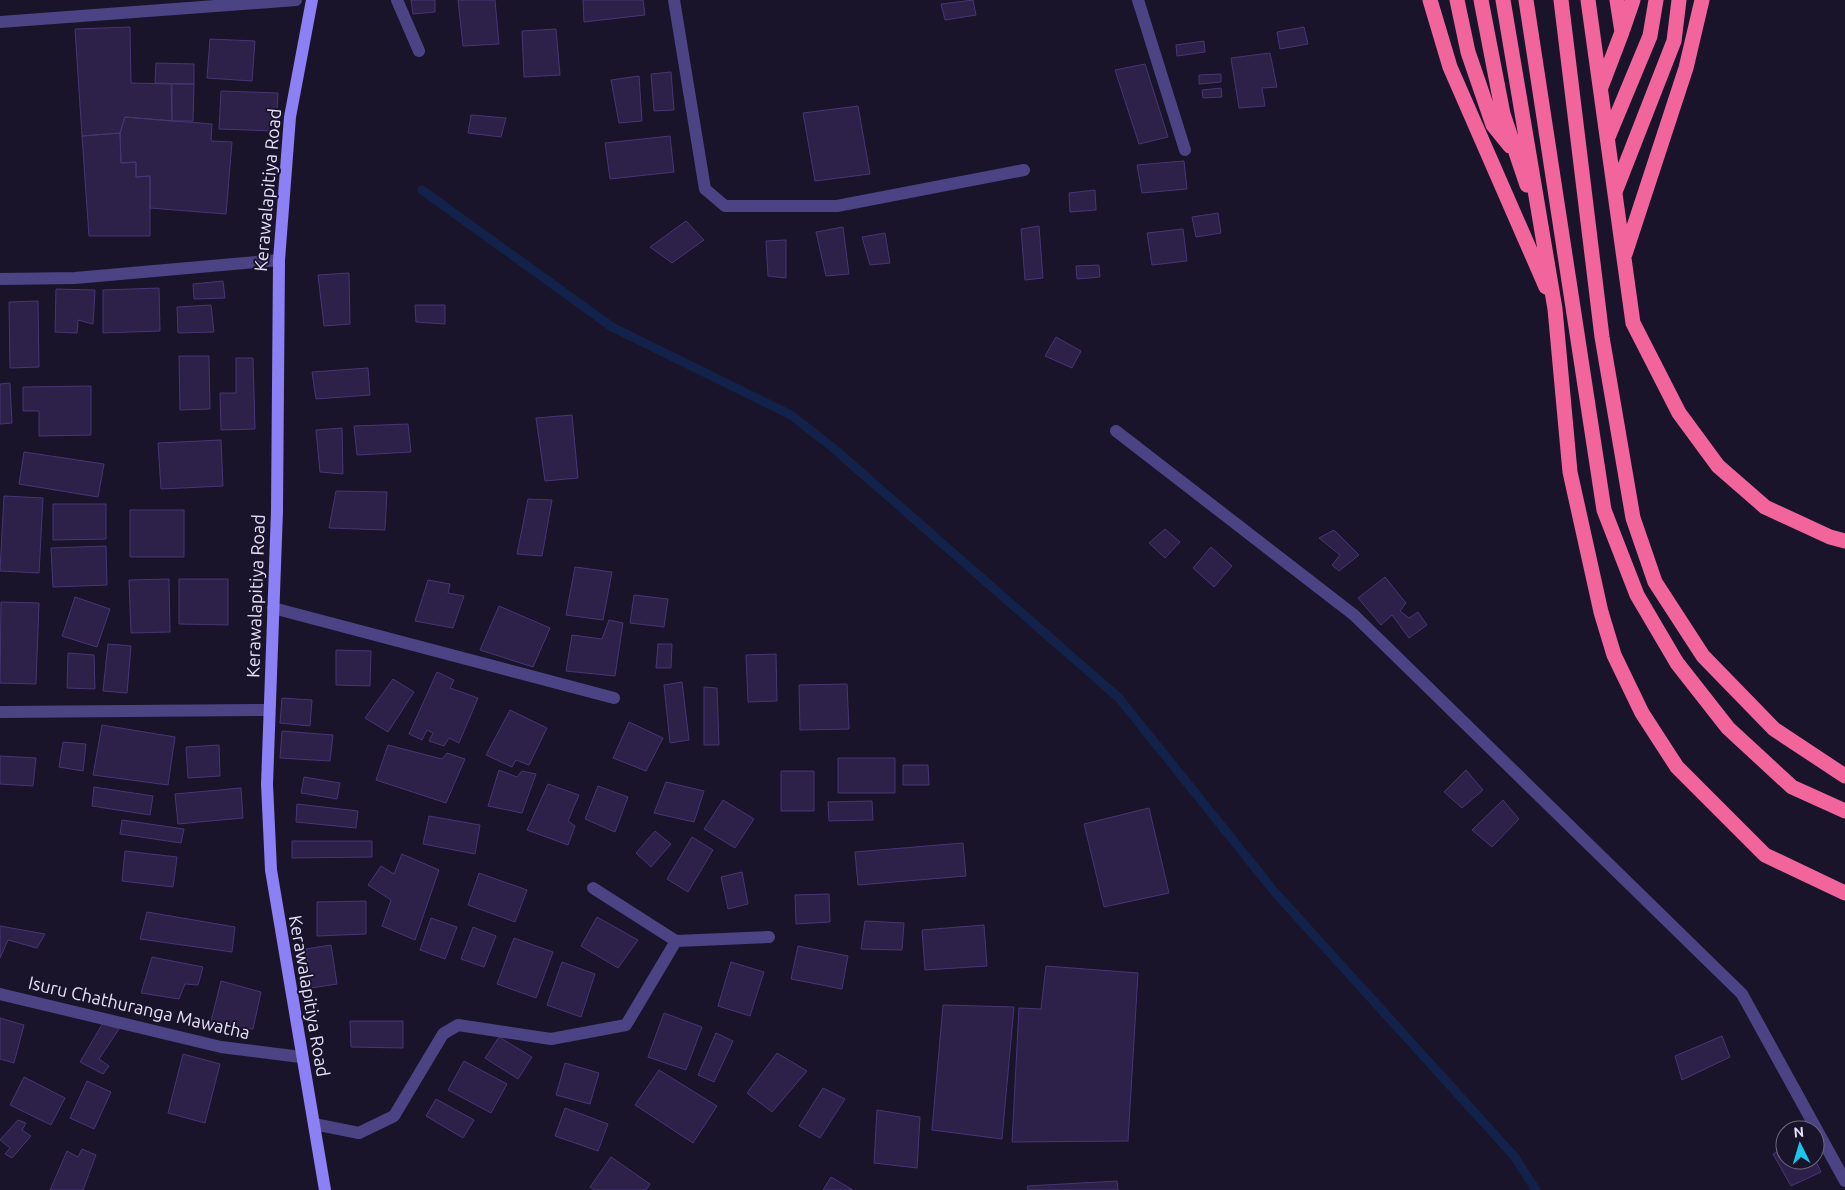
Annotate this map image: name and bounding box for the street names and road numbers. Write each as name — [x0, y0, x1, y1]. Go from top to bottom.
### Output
street label: Kerawalapitiya Road — [250, 107, 284, 272]
street label: Kerawalapitiya Road — [242, 514, 268, 678]
street label: Kerawalapitiya Road — [286, 913, 334, 1078]
street label: Isuru Chathuranga Mawatha — [26, 972, 252, 1042]

